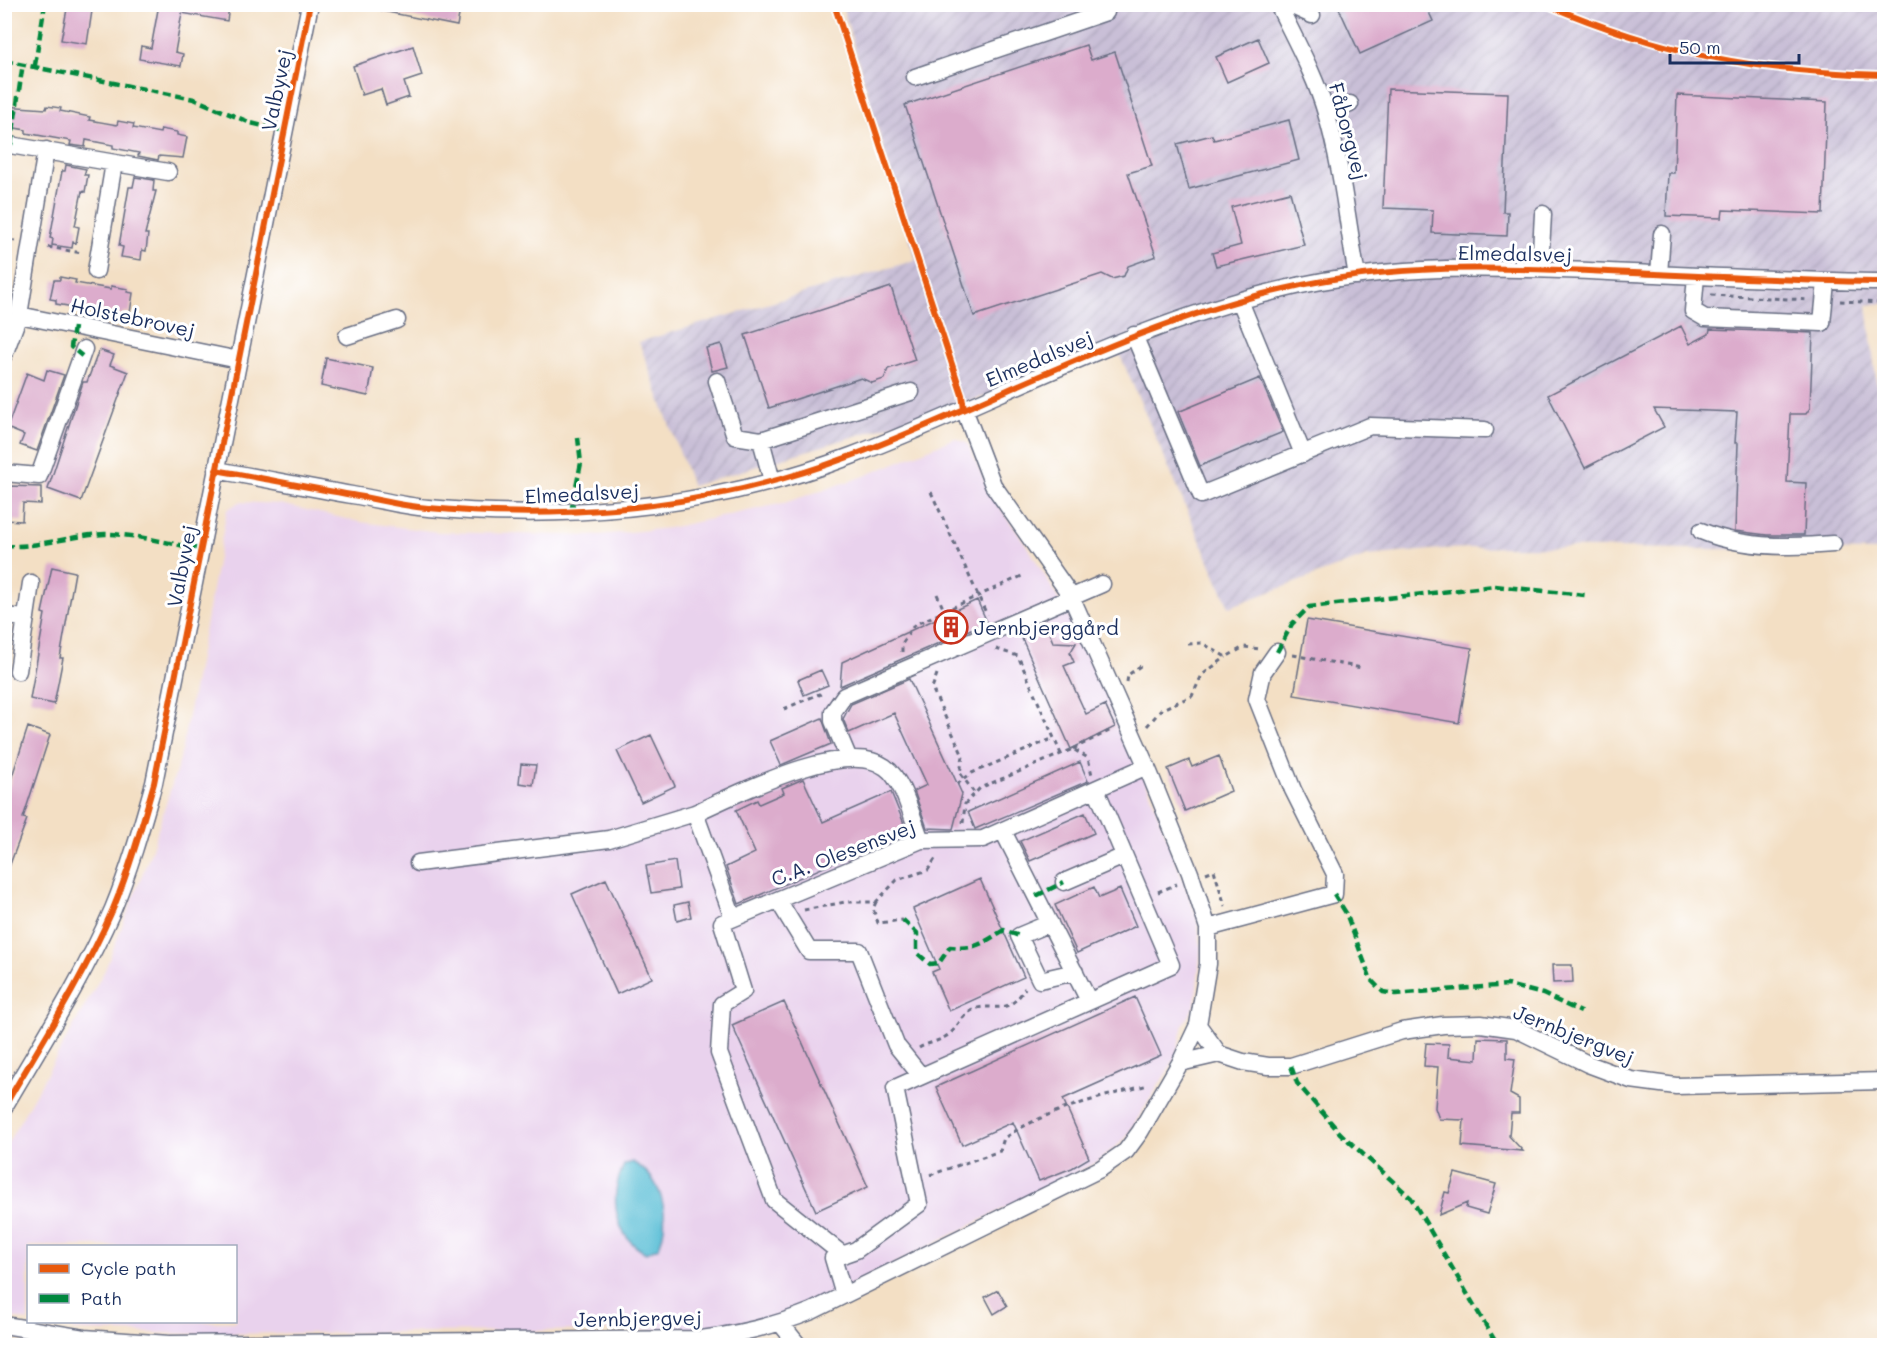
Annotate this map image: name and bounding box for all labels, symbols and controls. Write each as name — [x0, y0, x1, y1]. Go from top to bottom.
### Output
scale bar — [1670, 27, 1799, 65]
text: 50 m — [1679, 35, 1721, 59]
street label: Valbyvej — [255, 47, 297, 133]
street label: Fåborgvej — [1324, 80, 1374, 182]
street label: Elmedalsvej — [1458, 239, 1572, 267]
street label: Holstebrovej — [68, 291, 198, 343]
street label: Elmedalsvej — [981, 324, 1097, 392]
street label: Elmedalsvej — [524, 477, 640, 509]
street label: Valbyvej — [160, 523, 202, 609]
building icon: Jernbjerggård — [933, 609, 969, 645]
place label: Jernbjerggård — [974, 614, 1119, 640]
street label: C.A. Olesensvej — [767, 813, 919, 891]
street label: Jernbjergvej — [1510, 998, 1638, 1070]
legend — [27, 1245, 237, 1323]
text: Cycle path — [81, 1256, 176, 1280]
text: Path — [81, 1286, 121, 1310]
street label: Jernbjergvej — [574, 1304, 702, 1332]

